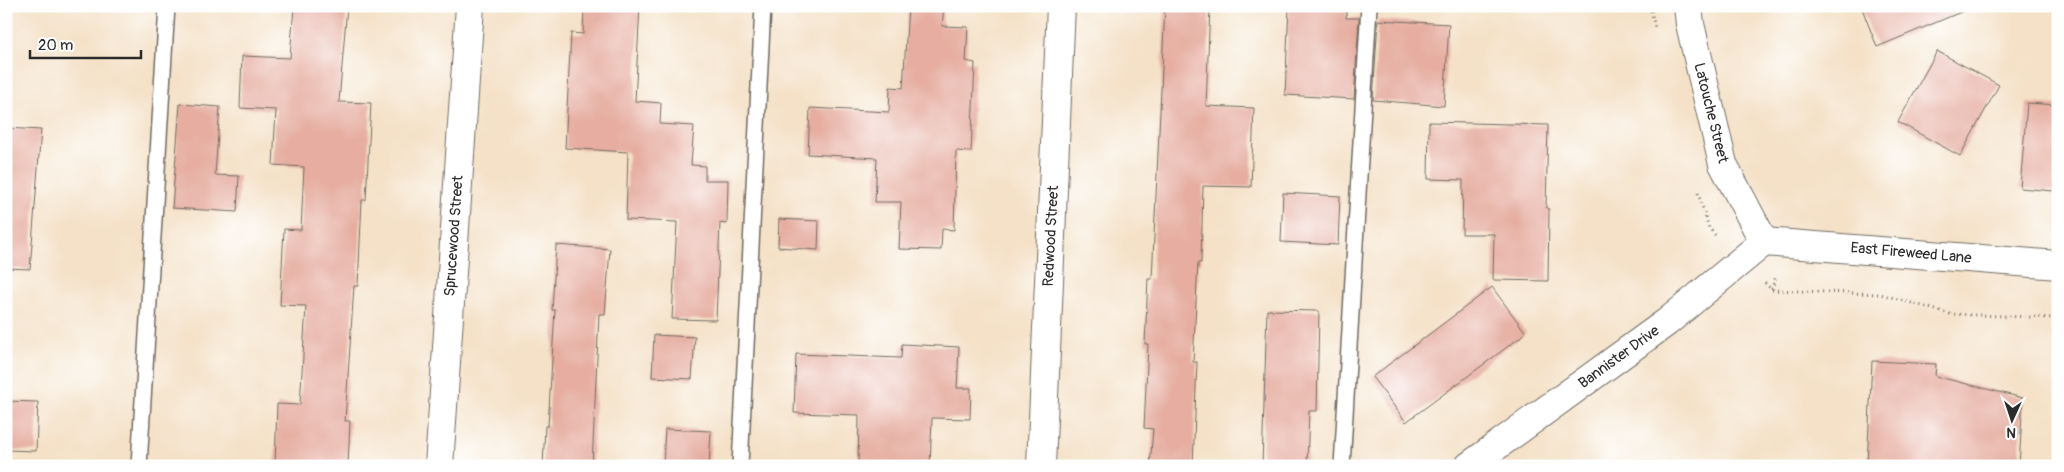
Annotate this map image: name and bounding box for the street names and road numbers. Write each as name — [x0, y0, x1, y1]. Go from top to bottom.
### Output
street label: Latouche Street — [1689, 61, 1733, 166]
street label: Sprucewood Street — [440, 174, 468, 297]
street label: Redwood Street — [1039, 184, 1063, 287]
street label: East Fireweed Lane — [1850, 238, 1973, 268]
street label: Bannister Drive — [1575, 321, 1664, 393]

